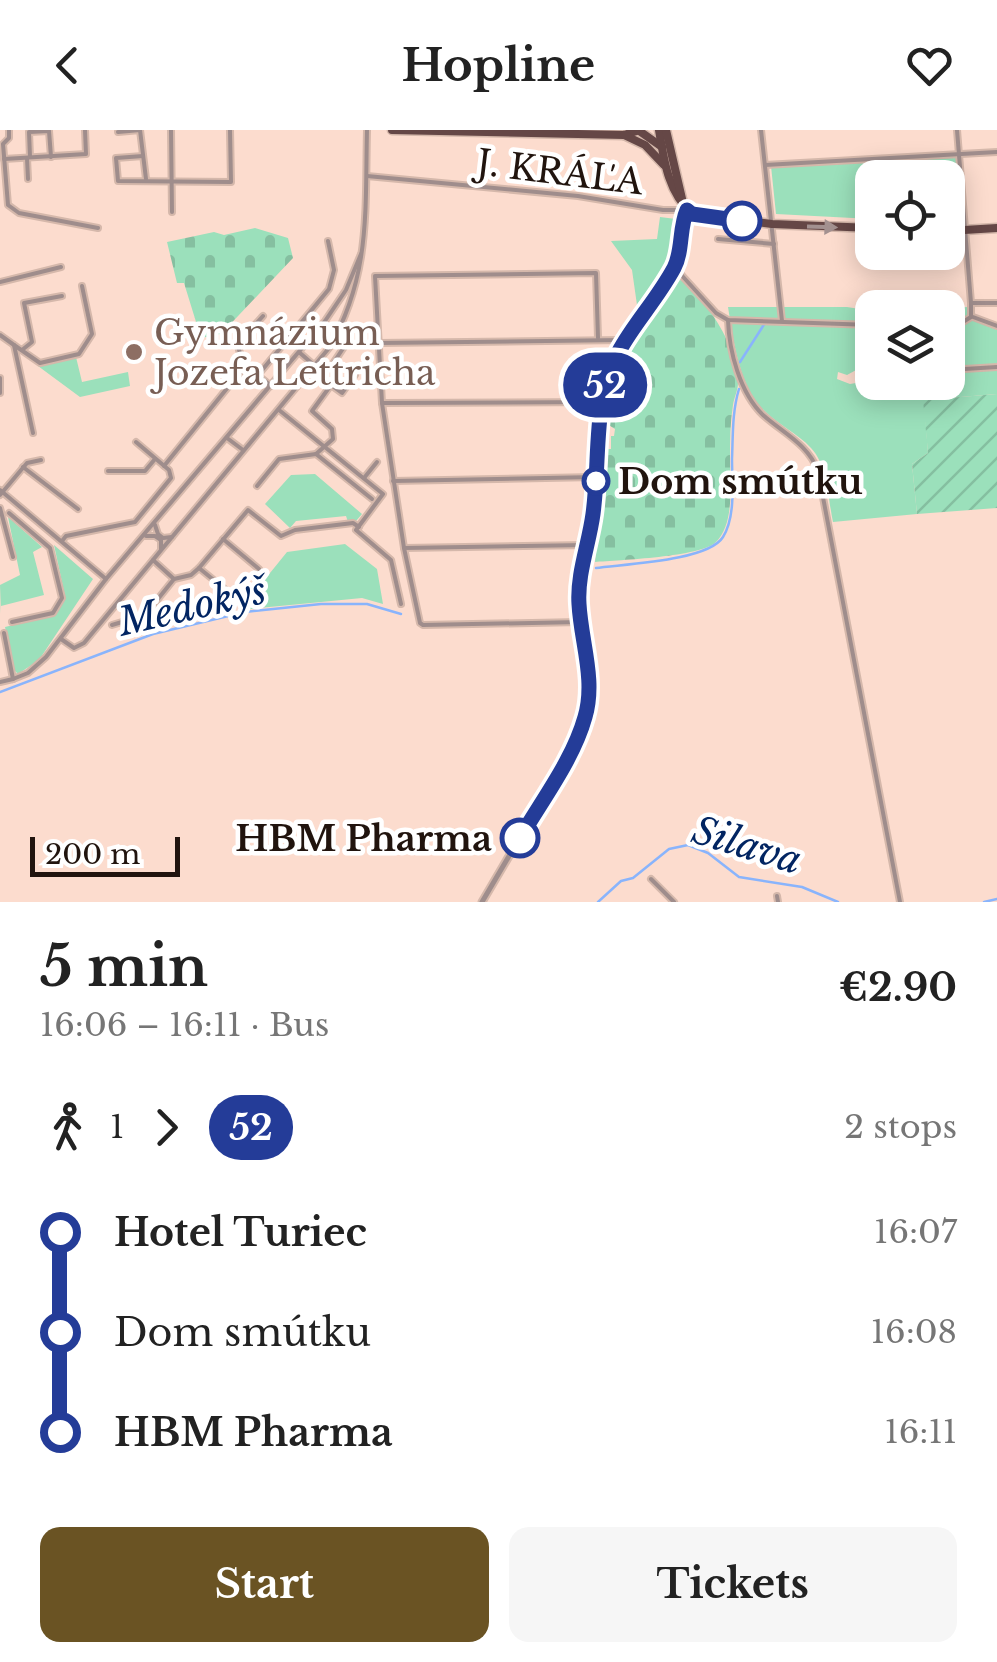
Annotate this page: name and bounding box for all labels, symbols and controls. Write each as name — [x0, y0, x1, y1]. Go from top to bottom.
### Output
text: Hopline — [402, 37, 595, 93]
icon: back — [40, 38, 95, 93]
icon: heart — [902, 38, 957, 93]
street label: J. KRÁĽA — [471, 140, 646, 204]
map controls — [855, 160, 965, 400]
button: locate — [855, 160, 965, 270]
unlabelled marker — [723, 202, 761, 240]
one-way arrow — [807, 219, 838, 235]
button: layers — [855, 290, 965, 400]
place label: Gymnázium Jozefa Lettricha — [150, 311, 436, 394]
marker: Gymnázium Jozefa Lettricha — [123, 341, 145, 363]
line badge: 52 — [560, 352, 650, 418]
text: 52 — [583, 364, 627, 407]
place label: Dom smútku — [618, 460, 863, 503]
marker: Dom smútku — [583, 468, 609, 494]
water label: Medokýš — [111, 565, 274, 646]
water label: Silava — [687, 806, 807, 884]
place label: HBM Pharma — [235, 817, 492, 860]
marker: HBM Pharma — [501, 819, 539, 857]
scale bar — [30, 832, 180, 876]
text: 200 m — [45, 837, 140, 872]
text: 5 min — [40, 933, 208, 1001]
text: €2.90 — [839, 964, 957, 1011]
text: 16:06 – 16:11 · Bus — [40, 1005, 329, 1045]
icon: walk — [40, 1100, 95, 1155]
icon: forward — [139, 1100, 194, 1155]
text: 52 — [229, 1106, 273, 1149]
text: 1 — [110, 1107, 124, 1147]
text: 2 stops — [844, 1107, 957, 1147]
text: Hotel Turiec — [114, 1209, 367, 1256]
text: 16:07 — [874, 1212, 957, 1252]
text: Dom smútku — [114, 1309, 371, 1356]
text: 16:08 — [871, 1312, 957, 1352]
text: HBM Pharma — [114, 1409, 393, 1456]
text: 16:11 — [884, 1412, 957, 1452]
button: Start — [40, 1527, 489, 1642]
button: Tickets — [509, 1527, 957, 1642]

